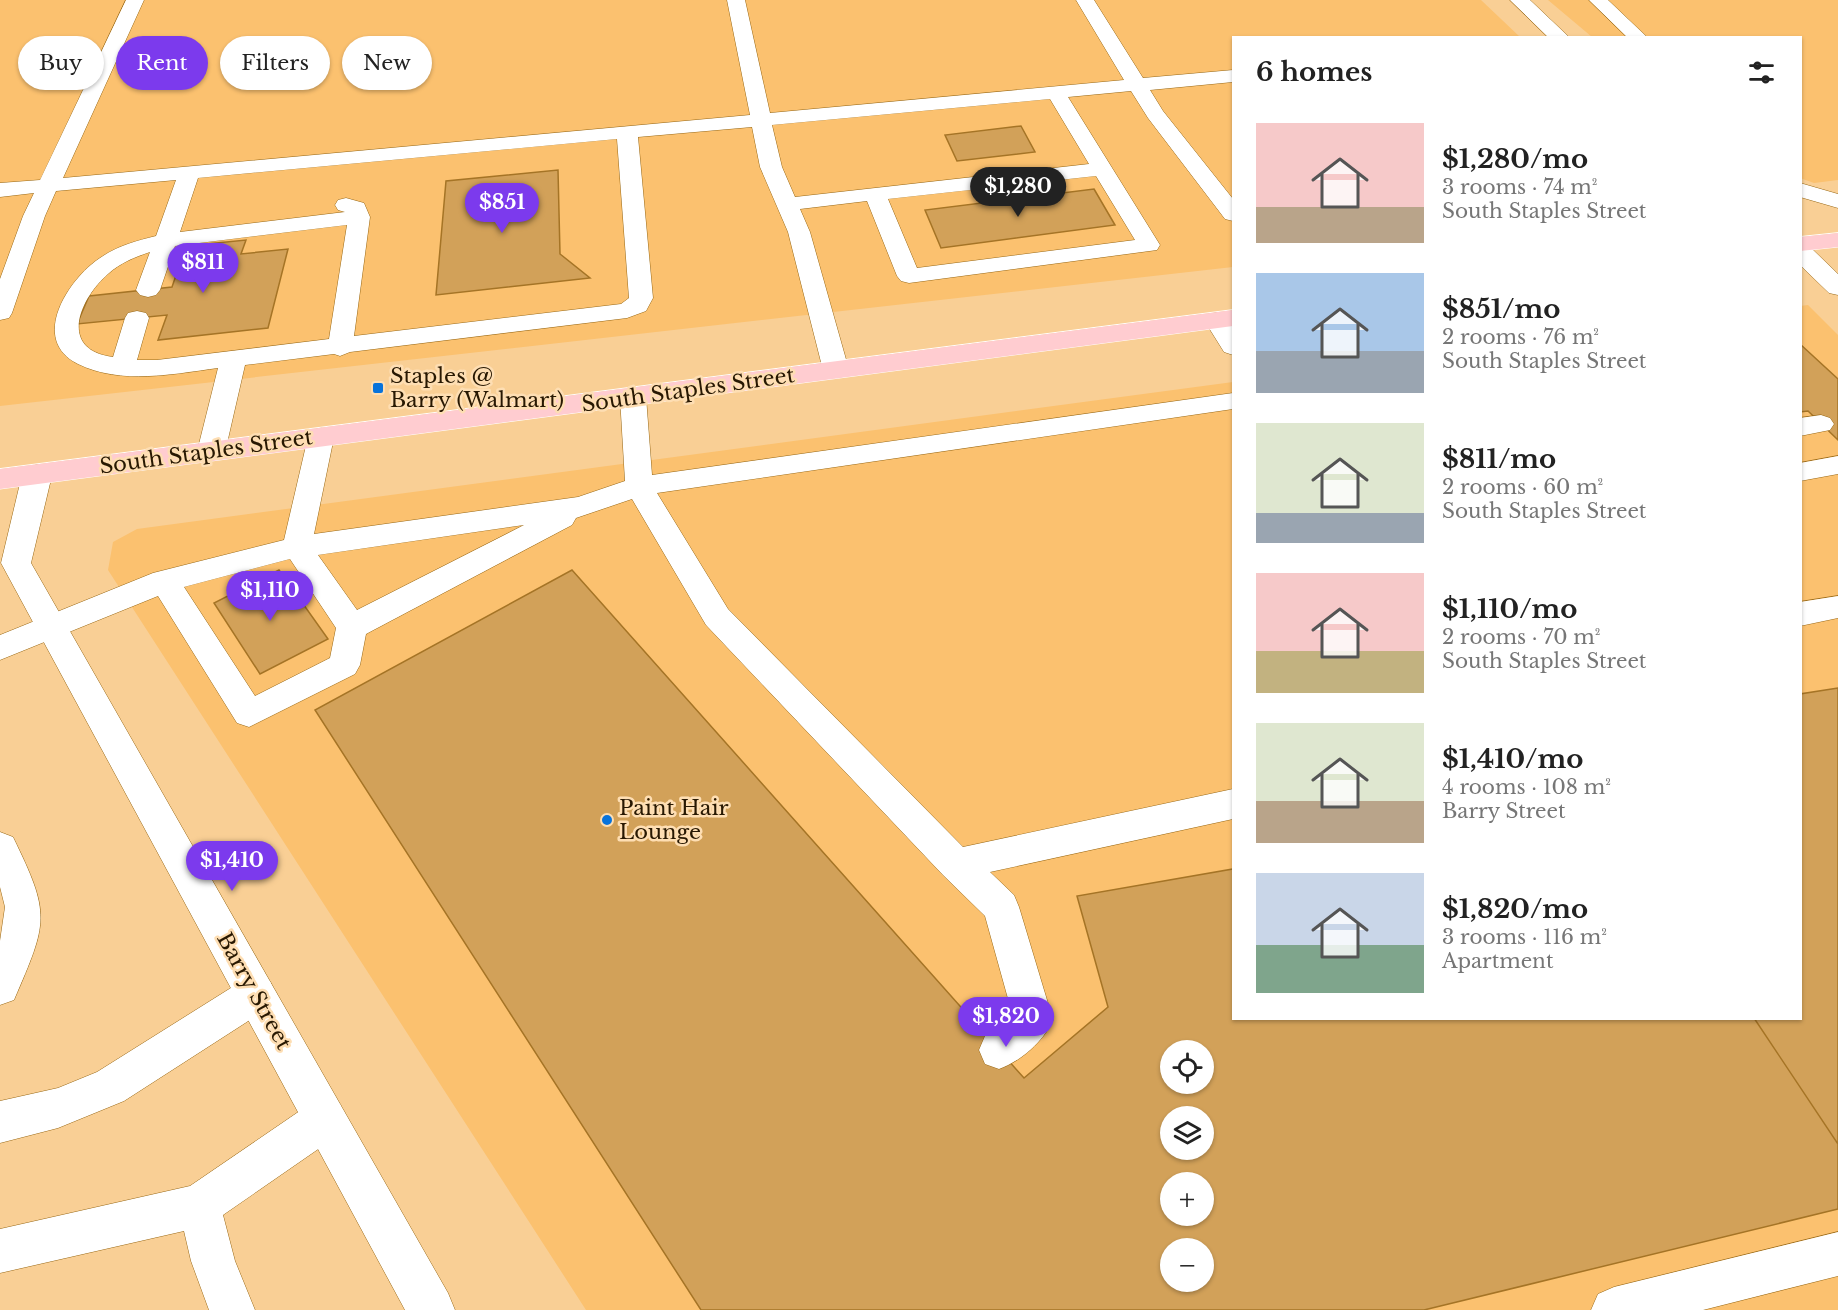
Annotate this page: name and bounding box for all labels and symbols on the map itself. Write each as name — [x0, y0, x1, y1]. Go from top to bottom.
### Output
pin: $1,280 — [969, 167, 1067, 218]
pin: $851 — [466, 183, 538, 234]
pin: $811 — [167, 243, 239, 294]
street label: South Staples Street — [580, 362, 796, 418]
place label: Staples @ Barry (Walmart) — [390, 363, 564, 413]
marker: Staples @ Barry (Walmart) — [371, 381, 385, 395]
street label: South Staples Street — [98, 424, 314, 480]
pin: $1,110 — [221, 571, 319, 622]
place label: Paint Hair Lounge — [619, 795, 729, 845]
marker: Paint Hair Lounge — [600, 813, 614, 827]
pin: $1,410 — [183, 841, 281, 892]
street label: Barry Street — [211, 928, 297, 1054]
pin: $1,820 — [957, 997, 1055, 1048]

